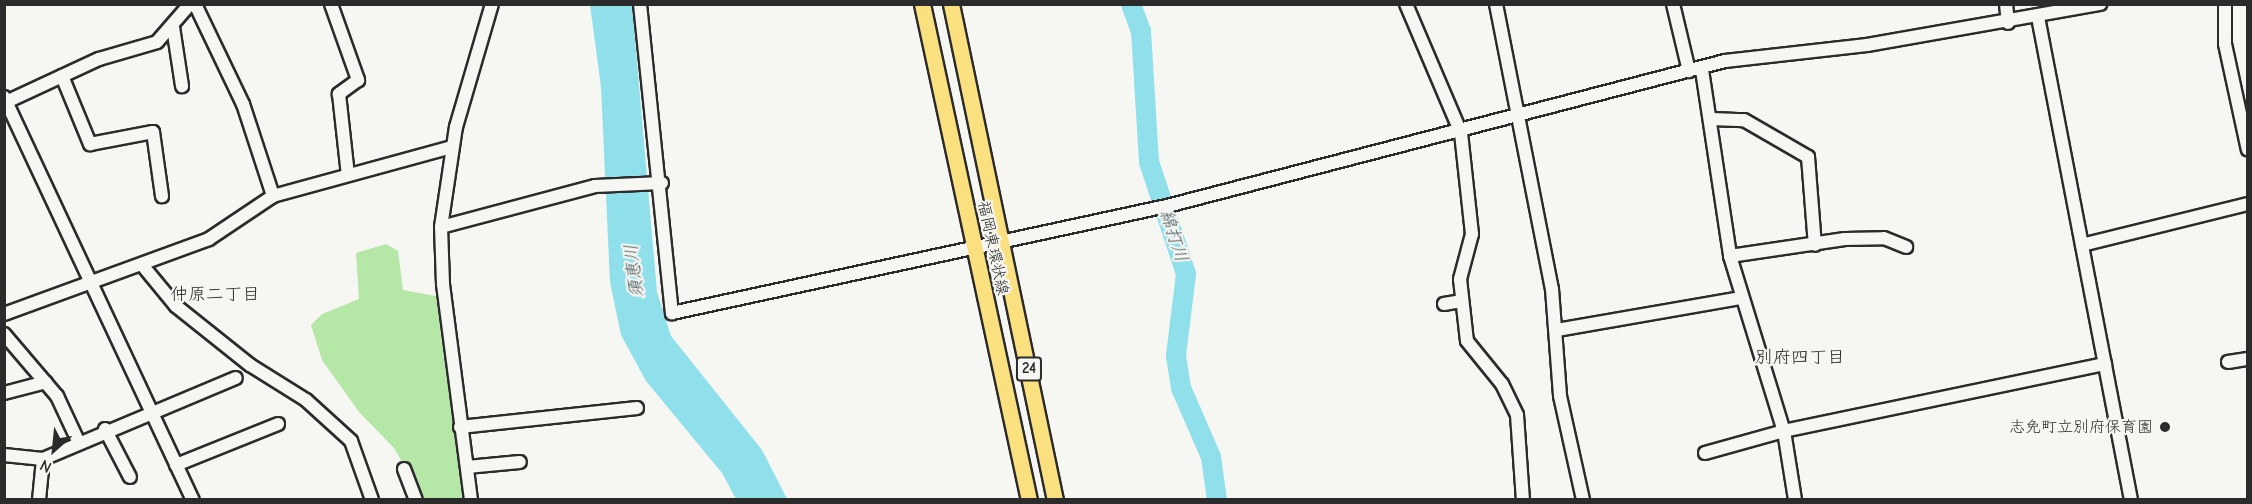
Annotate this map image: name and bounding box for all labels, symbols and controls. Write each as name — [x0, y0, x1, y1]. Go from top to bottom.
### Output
street label: 福岡東環状線 — [974, 199, 1012, 297]
water label: 綿打川 — [1154, 207, 1192, 265]
water label: 須恵川 — [621, 243, 649, 299]
district label: 仲原二丁目 — [170, 284, 260, 306]
district label: 別府四丁目 — [1755, 347, 1845, 369]
road number: 24 — [1016, 357, 1042, 381]
place label: 志免町立別府保育園 — [2009, 417, 2153, 437]
north arrow — [24, 420, 84, 480]
marker: 志免町立別府保育園 — [2158, 420, 2172, 434]
text: N — [37, 456, 55, 476]

